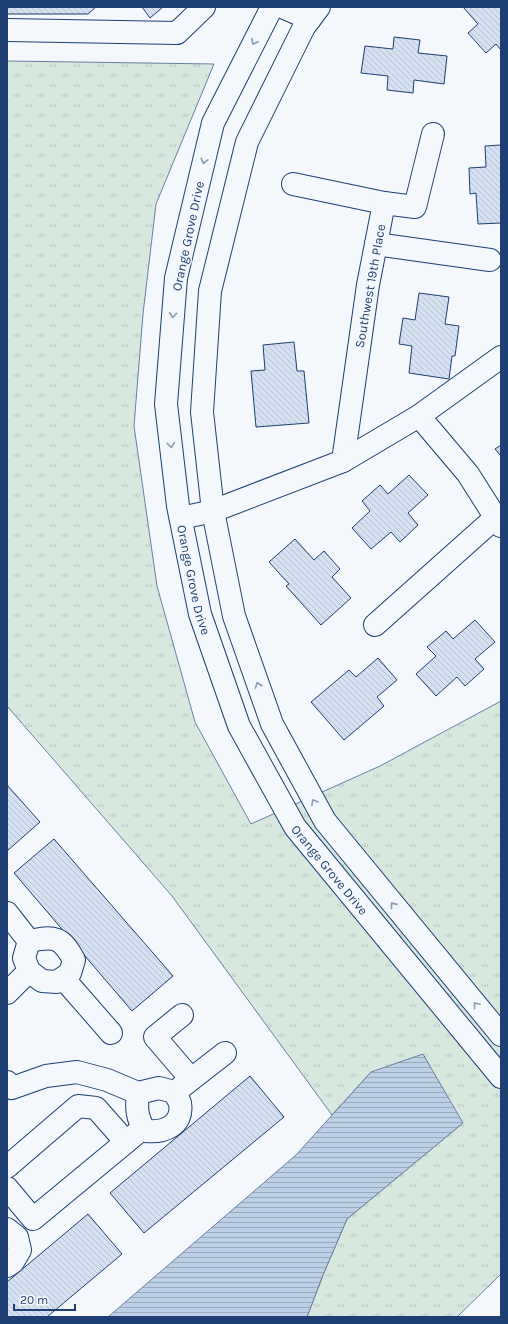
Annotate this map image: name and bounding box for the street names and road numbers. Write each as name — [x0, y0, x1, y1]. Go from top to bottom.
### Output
street label: Orange Grove Drive — [169, 179, 207, 292]
street label: Southwest 19th Place — [352, 223, 388, 349]
street label: Orange Grove Drive — [175, 523, 214, 637]
street label: Orange Grove Drive — [289, 821, 372, 918]

